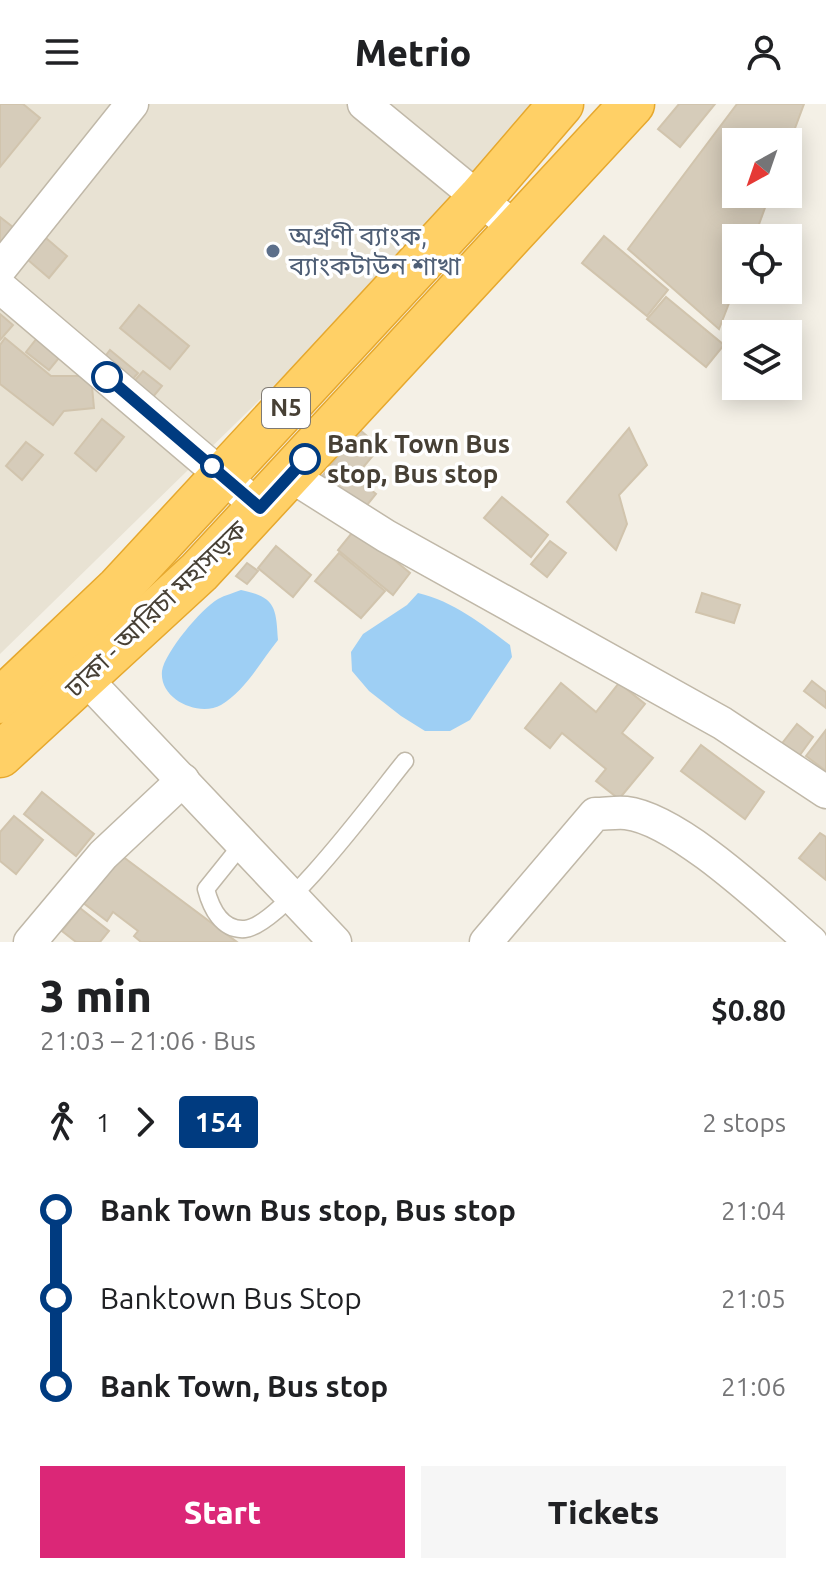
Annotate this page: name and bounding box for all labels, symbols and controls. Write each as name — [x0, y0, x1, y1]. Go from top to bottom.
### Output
icon: menu — [40, 30, 84, 74]
icon: person — [742, 30, 786, 74]
text: Metrio — [355, 32, 471, 73]
north arrow — [722, 128, 802, 208]
map controls — [722, 128, 802, 400]
place label: অগ্রণী ব্যাংক, ব্যাংকটাউন শাখা — [288, 221, 462, 280]
button: locate — [722, 224, 802, 304]
marker: অগ্রণী ব্যাংক, ব্যাংকটাউন শাখা — [264, 242, 282, 260]
button: layers — [722, 320, 802, 400]
unlabelled marker — [92, 362, 122, 392]
road number: N5 — [262, 388, 310, 428]
place label: Bank Town Bus stop, Bus stop — [327, 429, 510, 488]
marker: Bank Town Bus stop, Bus stop — [290, 444, 320, 474]
unlabelled marker — [201, 455, 223, 477]
street label: ঢাকা - আরিচা মহাসড়ক — [58, 514, 253, 703]
text: 3 min — [40, 971, 152, 1020]
text: $0.80 — [711, 993, 786, 1027]
text: 21:03 – 21:06 · Bus — [40, 1026, 256, 1055]
icon: walk — [40, 1100, 84, 1144]
icon: forward — [123, 1100, 167, 1144]
text: 154 — [195, 1106, 242, 1137]
text: 1 — [96, 1108, 111, 1137]
text: 2 stops — [702, 1108, 786, 1137]
text: Bank Town Bus stop, Bus stop — [100, 1193, 516, 1227]
text: 21:04 — [721, 1196, 786, 1225]
text: Banktown Bus Stop — [100, 1281, 362, 1315]
text: 21:05 — [721, 1284, 786, 1313]
text: Bank Town, Bus stop — [100, 1369, 388, 1403]
text: 21:06 — [721, 1372, 786, 1401]
button: Start — [40, 1466, 405, 1558]
button: Tickets — [421, 1466, 786, 1558]

